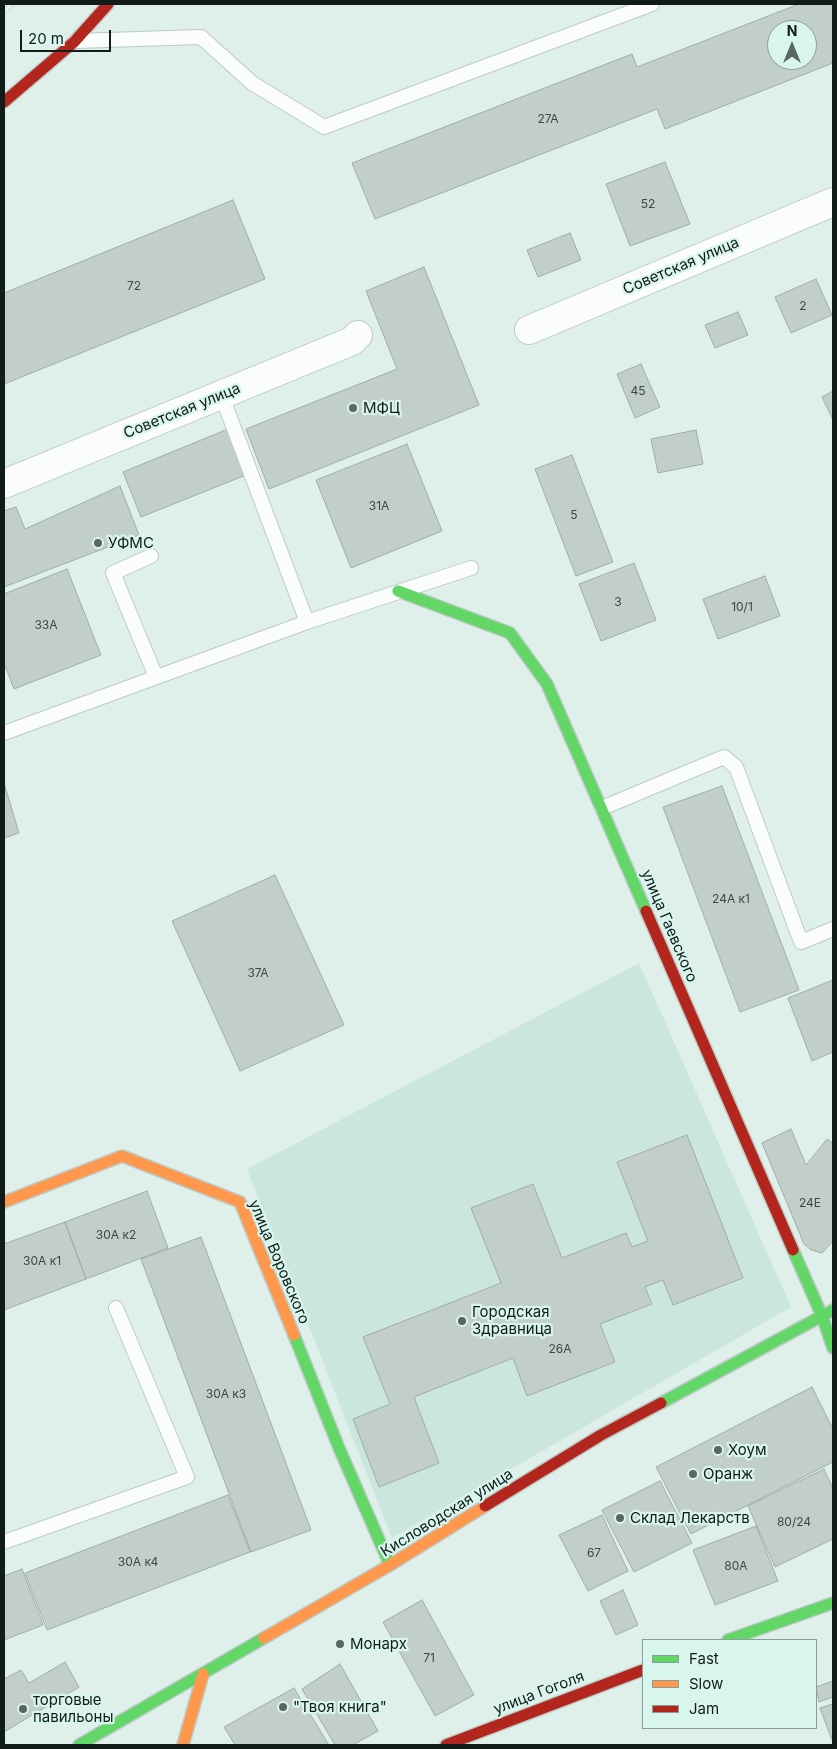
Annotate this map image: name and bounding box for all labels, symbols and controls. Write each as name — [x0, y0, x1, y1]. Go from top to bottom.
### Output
scale bar — [22, 20, 114, 52]
north arrow — [767, 20, 817, 70]
text: N — [787, 22, 797, 39]
text: 20 m — [28, 29, 64, 48]
house number: 27А — [537, 112, 559, 126]
house number: 52 — [641, 197, 655, 211]
street label: Советская улица — [620, 233, 742, 299]
house number: 72 — [127, 279, 141, 293]
house number: 2 — [799, 299, 807, 313]
street label: Советская улица — [121, 379, 243, 443]
house number: 45 — [630, 384, 646, 398]
place label: МФЦ — [363, 399, 400, 417]
marker: МФЦ — [347, 402, 359, 414]
house number: 31А — [369, 499, 389, 513]
house number: 5 — [570, 508, 578, 522]
place label: УФМС — [108, 534, 154, 552]
marker: УФМС — [92, 537, 104, 549]
house number: 3 — [614, 595, 622, 609]
house number: 10/1 — [731, 600, 753, 614]
house number: 33А — [34, 618, 58, 632]
street label: улица Гаевского — [637, 867, 701, 985]
house number: 24А к1 — [712, 892, 750, 906]
house number: 37А — [247, 966, 269, 980]
house number: 24Е — [799, 1196, 821, 1210]
street label: улица Воровского — [245, 1197, 313, 1327]
house number: 30А к2 — [96, 1228, 136, 1242]
house number: 30А к1 — [23, 1254, 61, 1268]
place label: Городская Здравница — [472, 1303, 552, 1338]
marker: Городская Здравница — [456, 1315, 468, 1327]
house number: 26А — [548, 1342, 572, 1356]
house number: 30А к3 — [206, 1387, 246, 1401]
place label: Хоум — [728, 1441, 766, 1459]
marker: Хоум — [712, 1444, 724, 1456]
street label: Кисловодская улица — [378, 1465, 516, 1561]
place label: Оранж — [703, 1465, 753, 1483]
marker: Оранж — [687, 1468, 699, 1480]
place label: Склад Лекарств — [630, 1509, 750, 1527]
marker: Склад Лекарств — [614, 1512, 626, 1524]
house number: 80/24 — [777, 1515, 811, 1529]
house number: 67 — [587, 1546, 601, 1560]
house number: 30А к4 — [118, 1555, 158, 1569]
house number: 80А — [724, 1559, 748, 1573]
place label: Монарх — [350, 1635, 407, 1653]
marker: Монарх — [334, 1638, 346, 1650]
legend — [642, 1639, 817, 1729]
text: Fast — [689, 1649, 719, 1668]
house number: 71 — [423, 1651, 435, 1665]
street label: улица Гоголя — [491, 1667, 587, 1719]
text: Slow — [689, 1674, 723, 1693]
place label: торговые павильоны — [33, 1691, 114, 1726]
place label: "Твоя книга" — [293, 1698, 387, 1716]
text: Jam — [689, 1699, 719, 1718]
marker: "Твоя книга" — [277, 1701, 289, 1713]
marker: торговые павильоны — [17, 1703, 29, 1715]

